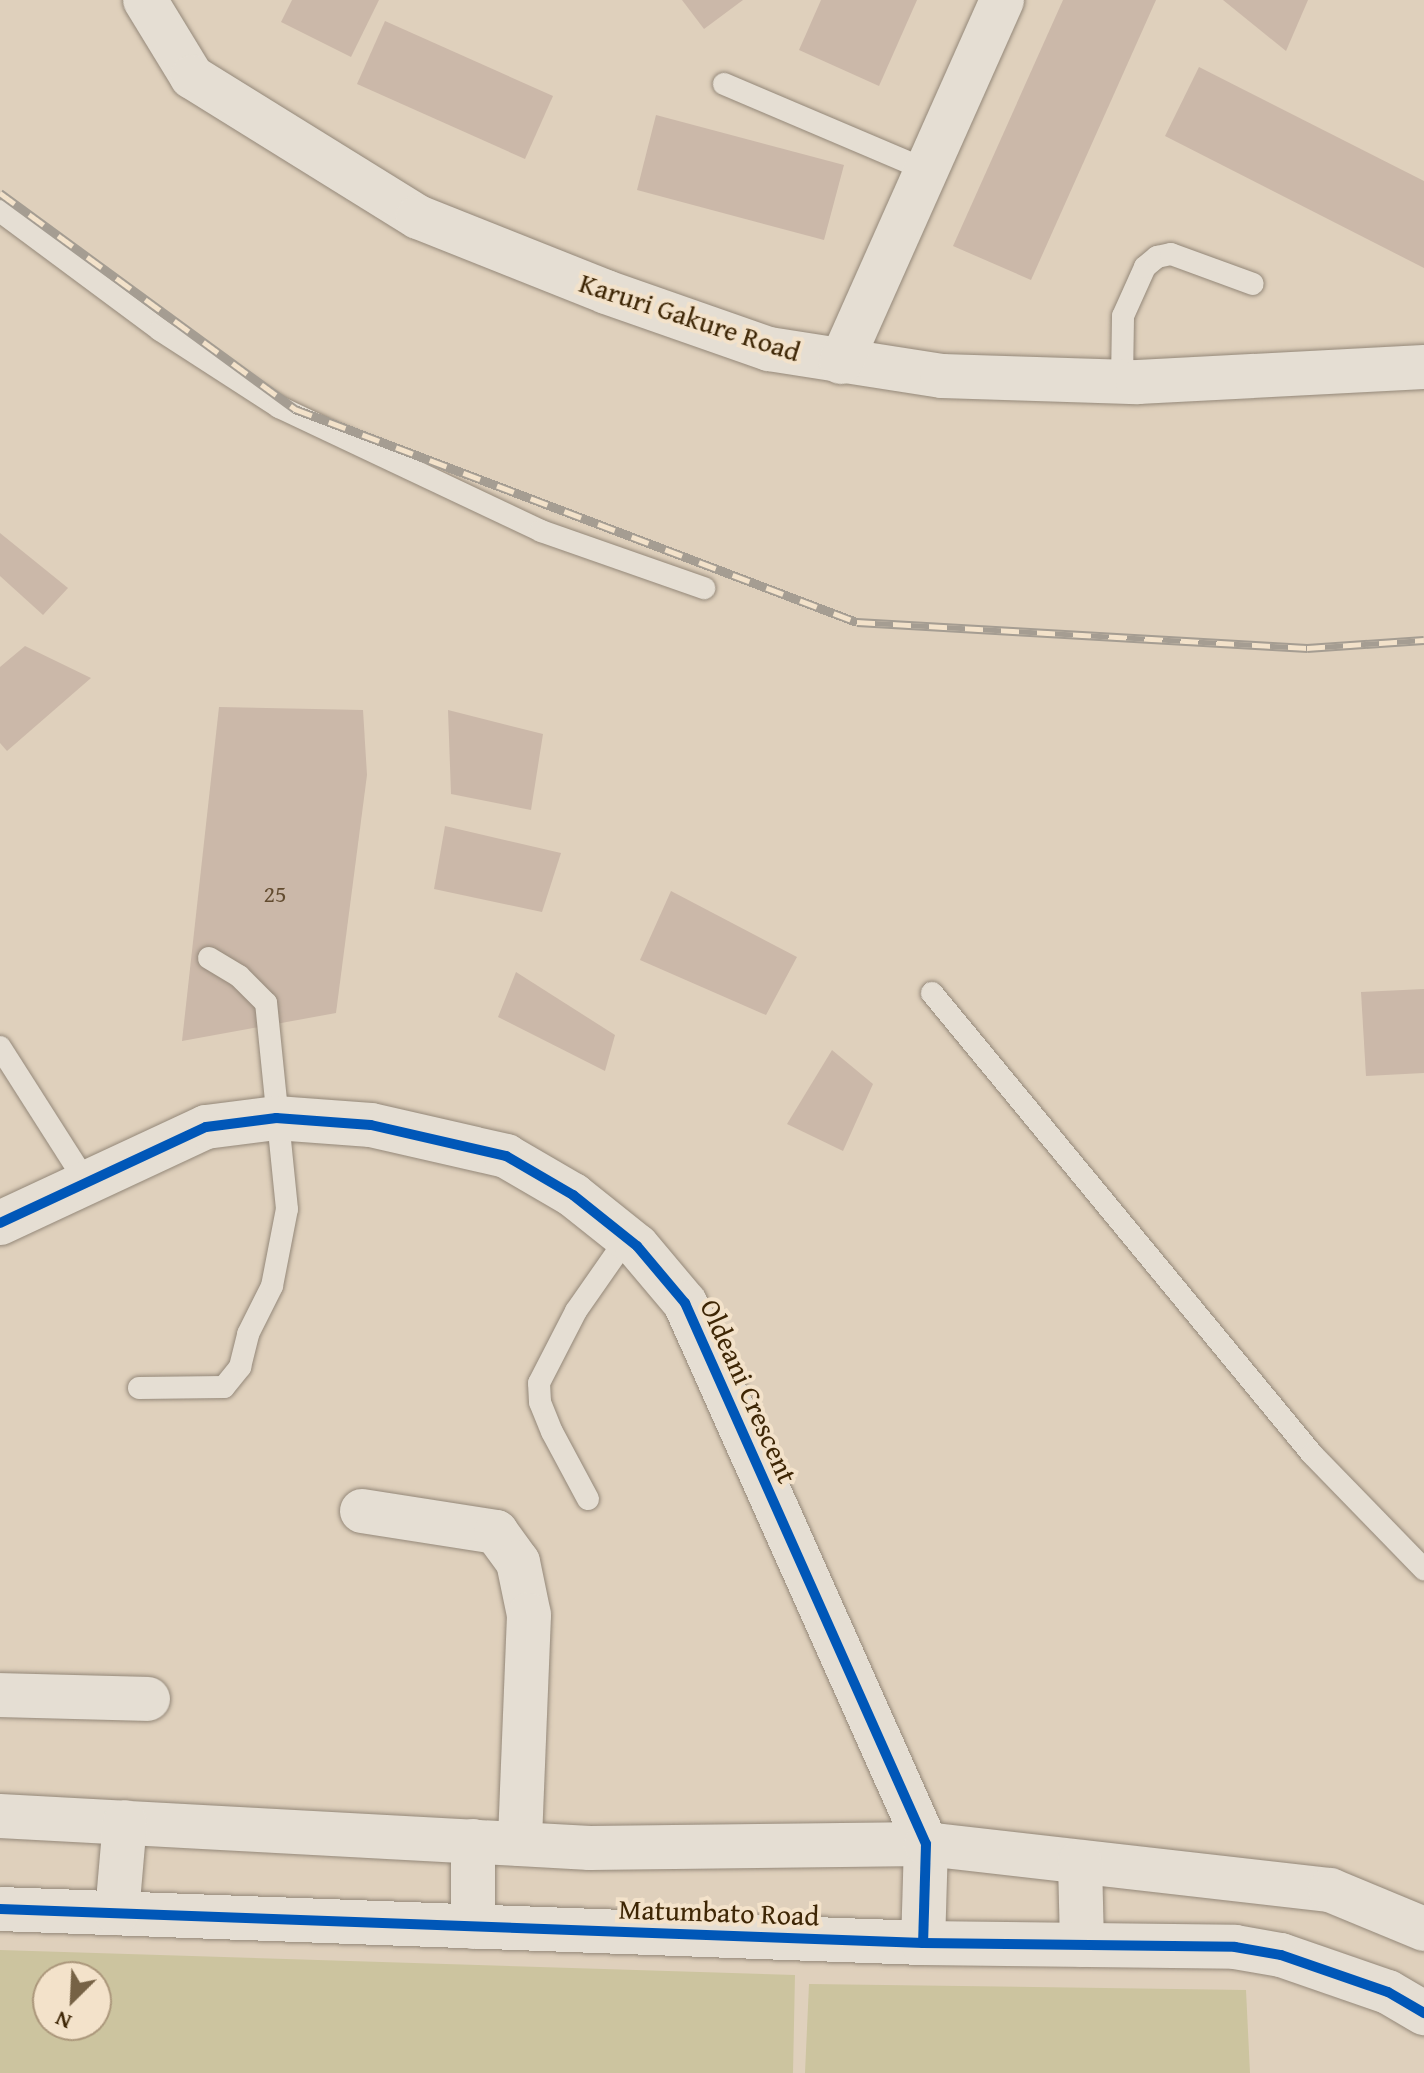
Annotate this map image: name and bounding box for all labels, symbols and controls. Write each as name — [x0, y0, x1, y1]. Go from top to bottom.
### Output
street label: Karuri Gakure Road — [575, 265, 805, 369]
house number: 25 — [263, 880, 287, 908]
street label: Oldeani Crescent — [693, 1294, 805, 1488]
street label: Matumbato Road — [618, 1892, 820, 1932]
north arrow — [32, 1961, 112, 2041]
text: N — [50, 2003, 76, 2039]

